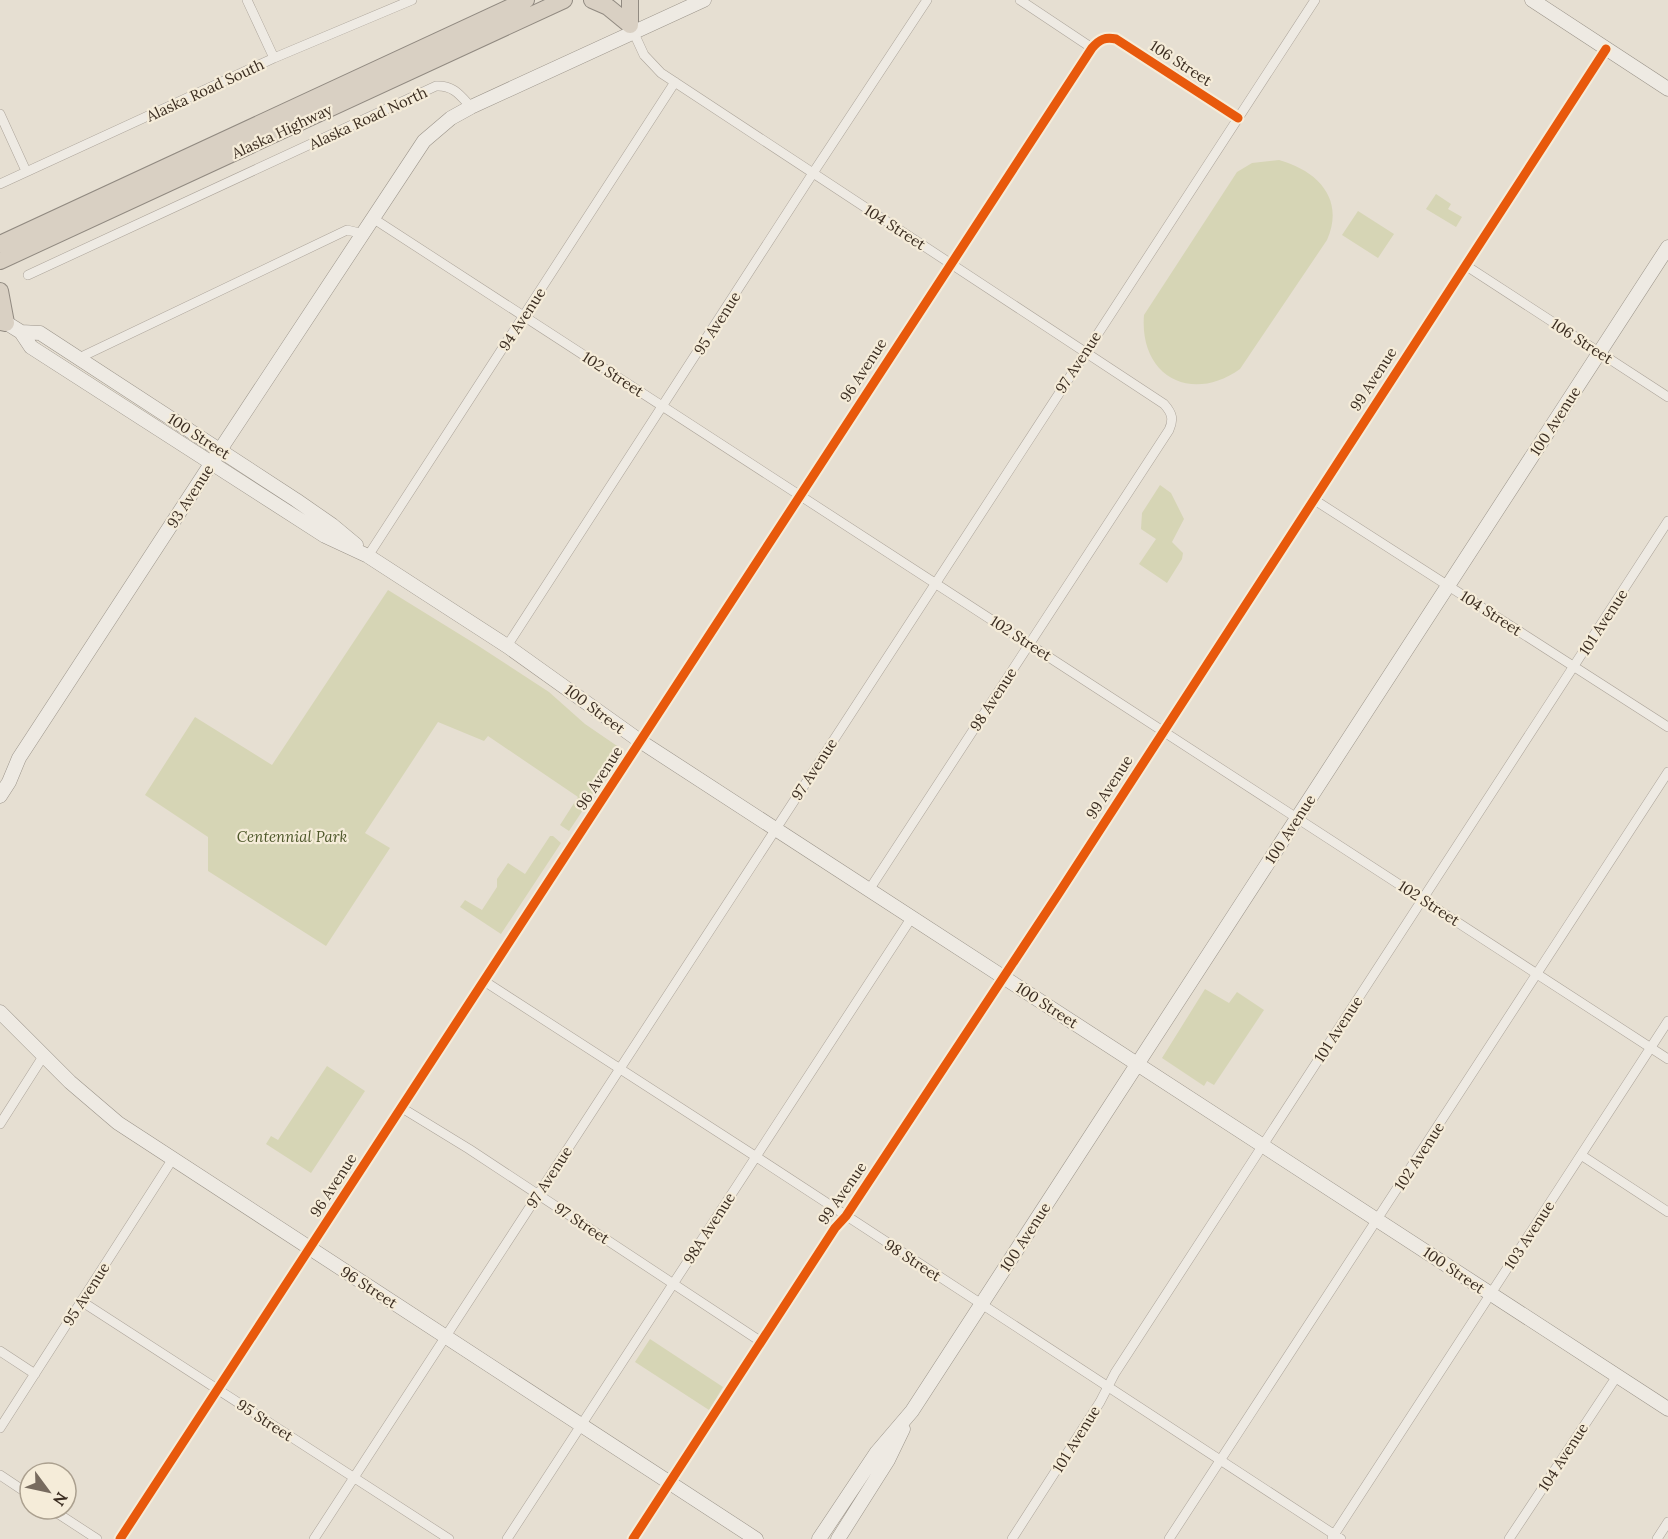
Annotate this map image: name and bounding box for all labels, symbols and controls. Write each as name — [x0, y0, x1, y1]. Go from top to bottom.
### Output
street label: 106 Street — [1147, 36, 1216, 90]
street label: Alaska Road South — [142, 54, 267, 126]
street label: Alaska Road North — [305, 82, 430, 154]
street label: Alaska Highway — [228, 99, 335, 163]
street label: 104 Street — [861, 200, 929, 254]
street label: 94 Avenue — [495, 284, 549, 354]
street label: 95 Avenue — [690, 288, 744, 358]
street label: 106 Street — [1548, 314, 1617, 368]
street label: 97 Avenue — [1051, 327, 1105, 397]
street label: 96 Avenue — [835, 335, 891, 405]
street label: 99 Avenue — [1345, 344, 1401, 414]
street label: 102 Street — [579, 347, 647, 401]
street label: 100 Avenue — [1526, 383, 1584, 459]
street label: 100 Street — [164, 409, 234, 463]
street label: 93 Avenue — [162, 461, 218, 531]
street label: 101 Avenue — [1575, 585, 1631, 659]
street label: 104 Street — [1457, 586, 1525, 640]
street label: 102 Street — [987, 611, 1055, 665]
street label: 98 Avenue — [965, 664, 1021, 734]
street label: 100 Street — [561, 680, 629, 738]
street label: 97 Avenue — [787, 734, 841, 804]
street label: 96 Avenue — [571, 743, 627, 813]
street label: 99 Avenue — [1081, 752, 1137, 822]
street label: 100 Avenue — [1261, 791, 1319, 867]
park label: Centennial Park — [237, 827, 347, 846]
street label: 102 Street — [1395, 876, 1463, 930]
street label: 100 Street — [1012, 978, 1082, 1032]
street label: 101 Avenue — [1310, 992, 1366, 1066]
street label: 102 Avenue — [1390, 1118, 1448, 1194]
street label: 97 Avenue — [522, 1142, 576, 1212]
street label: 96 Avenue — [305, 1150, 361, 1220]
street label: 99 Avenue — [814, 1158, 870, 1228]
street label: 98A Avenue — [679, 1189, 739, 1267]
street label: 103 Avenue — [1500, 1197, 1558, 1273]
street label: 97 Street — [551, 1198, 613, 1248]
street label: 100 Avenue — [996, 1199, 1054, 1275]
street label: 98 Street — [881, 1235, 945, 1285]
street label: 100 Street — [1419, 1242, 1489, 1298]
street label: 95 Avenue — [59, 1259, 113, 1329]
street label: 96 Street — [337, 1262, 401, 1312]
street label: 95 Street — [233, 1395, 297, 1445]
street label: 101 Avenue — [1048, 1402, 1104, 1476]
street label: 104 Avenue — [1534, 1419, 1592, 1495]
north arrow — [18, 1461, 78, 1521]
text: N — [49, 1489, 72, 1510]

